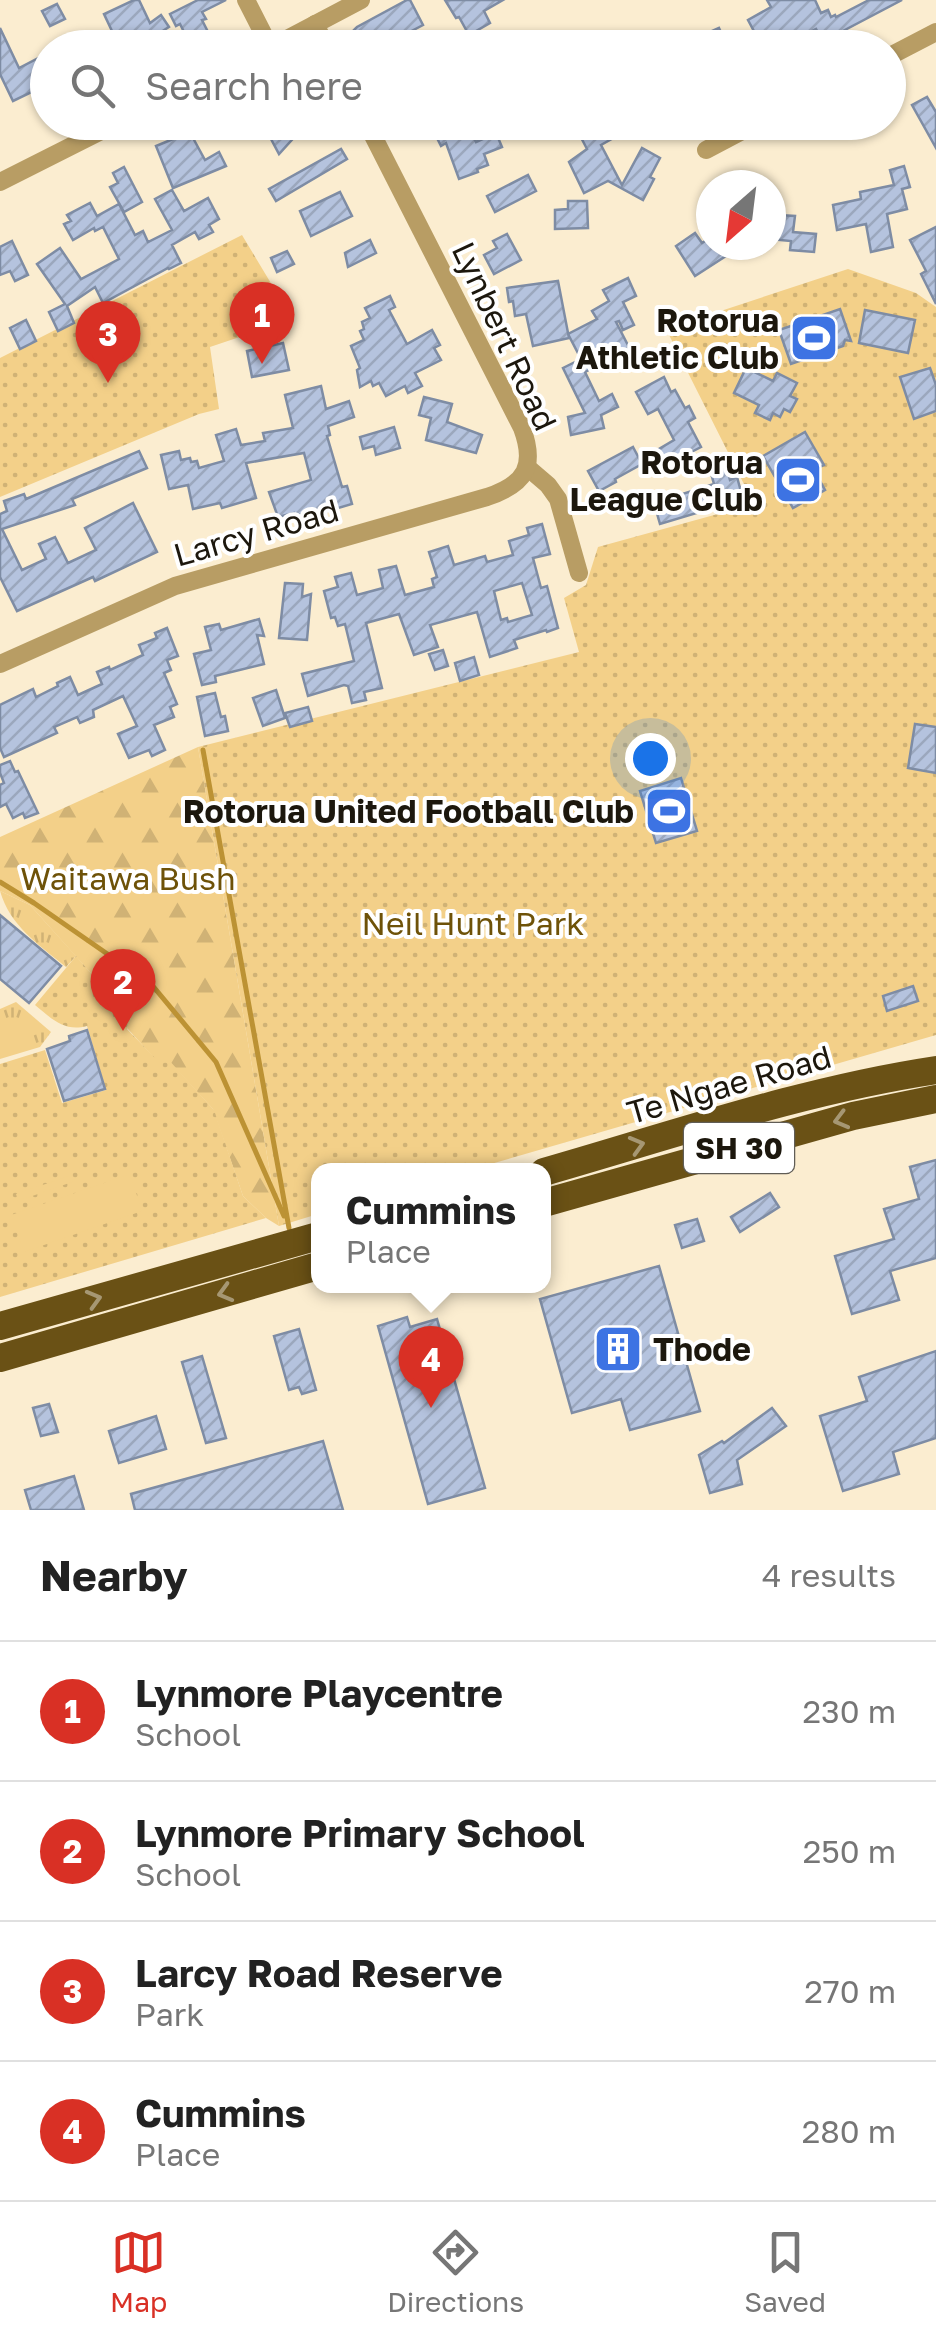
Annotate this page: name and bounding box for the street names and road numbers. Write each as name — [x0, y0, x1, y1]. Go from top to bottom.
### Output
street label: Lynbert Road — [445, 236, 565, 436]
street label: Larcy Road — [169, 490, 343, 574]
street label: Te Ngae Road — [623, 1037, 835, 1131]
road number: SH 30 — [684, 1123, 794, 1173]

